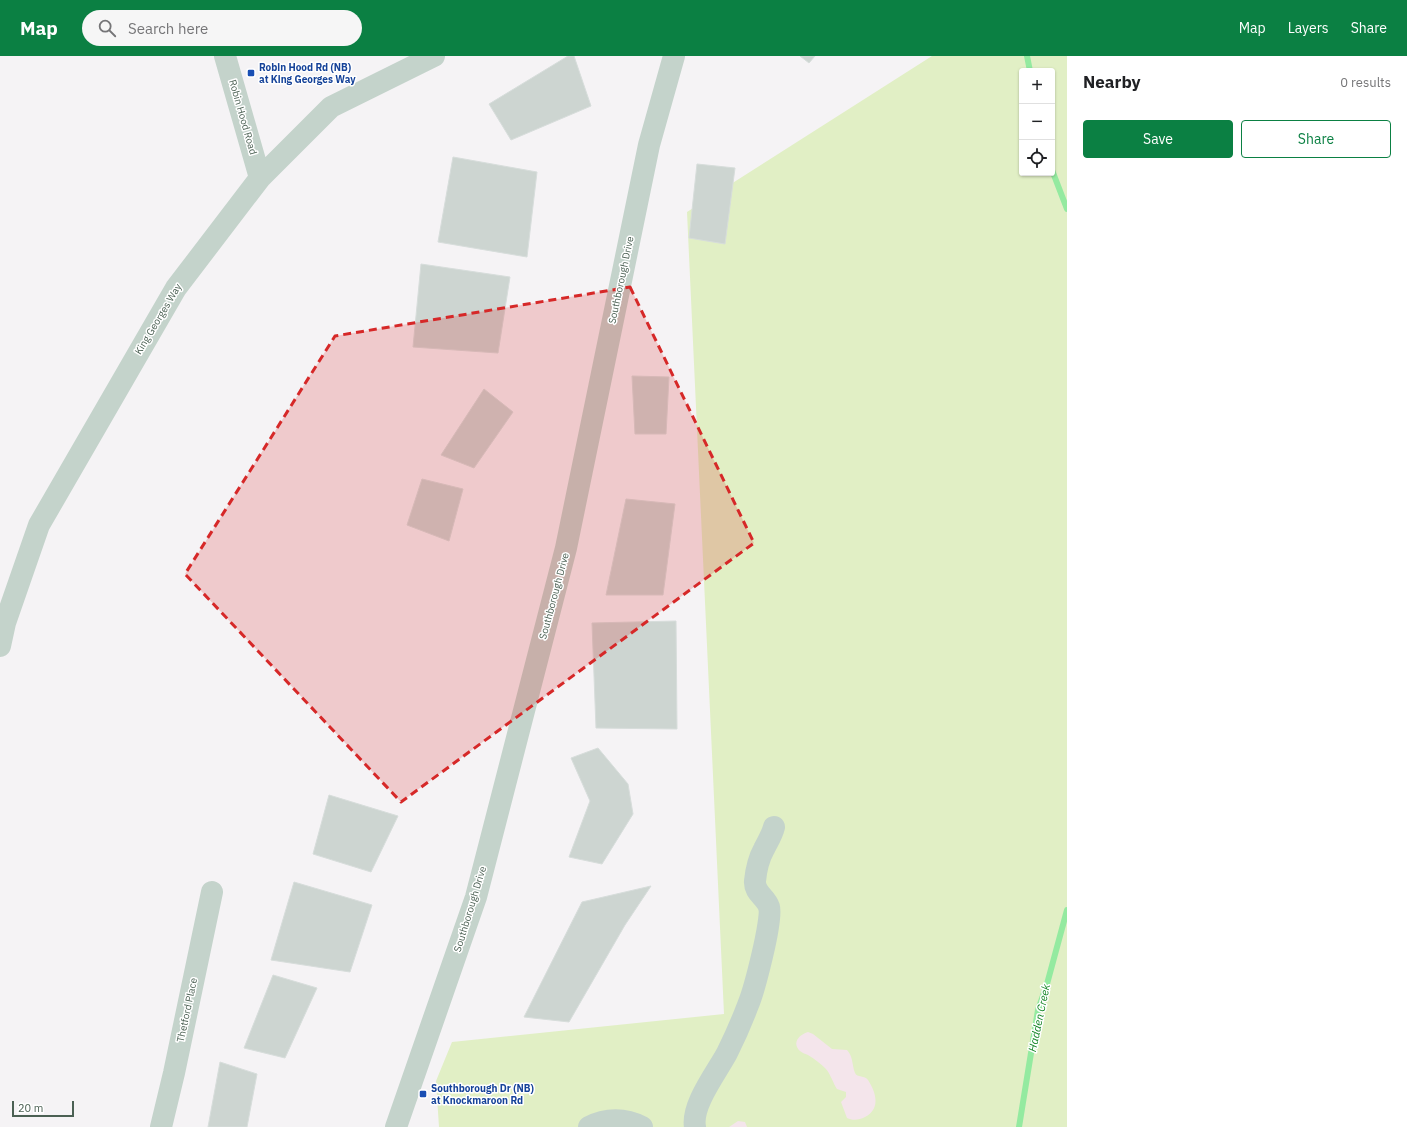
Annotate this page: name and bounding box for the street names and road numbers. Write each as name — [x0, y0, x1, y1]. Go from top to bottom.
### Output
street label: Robin Hood Road — [226, 78, 260, 156]
street label: Southborough Drive — [605, 235, 637, 325]
street label: King Georges Way — [132, 281, 184, 357]
street label: Southborough Drive — [536, 551, 572, 641]
street label: Southborough Drive — [451, 864, 489, 954]
street label: Thetford Place — [174, 976, 200, 1043]

